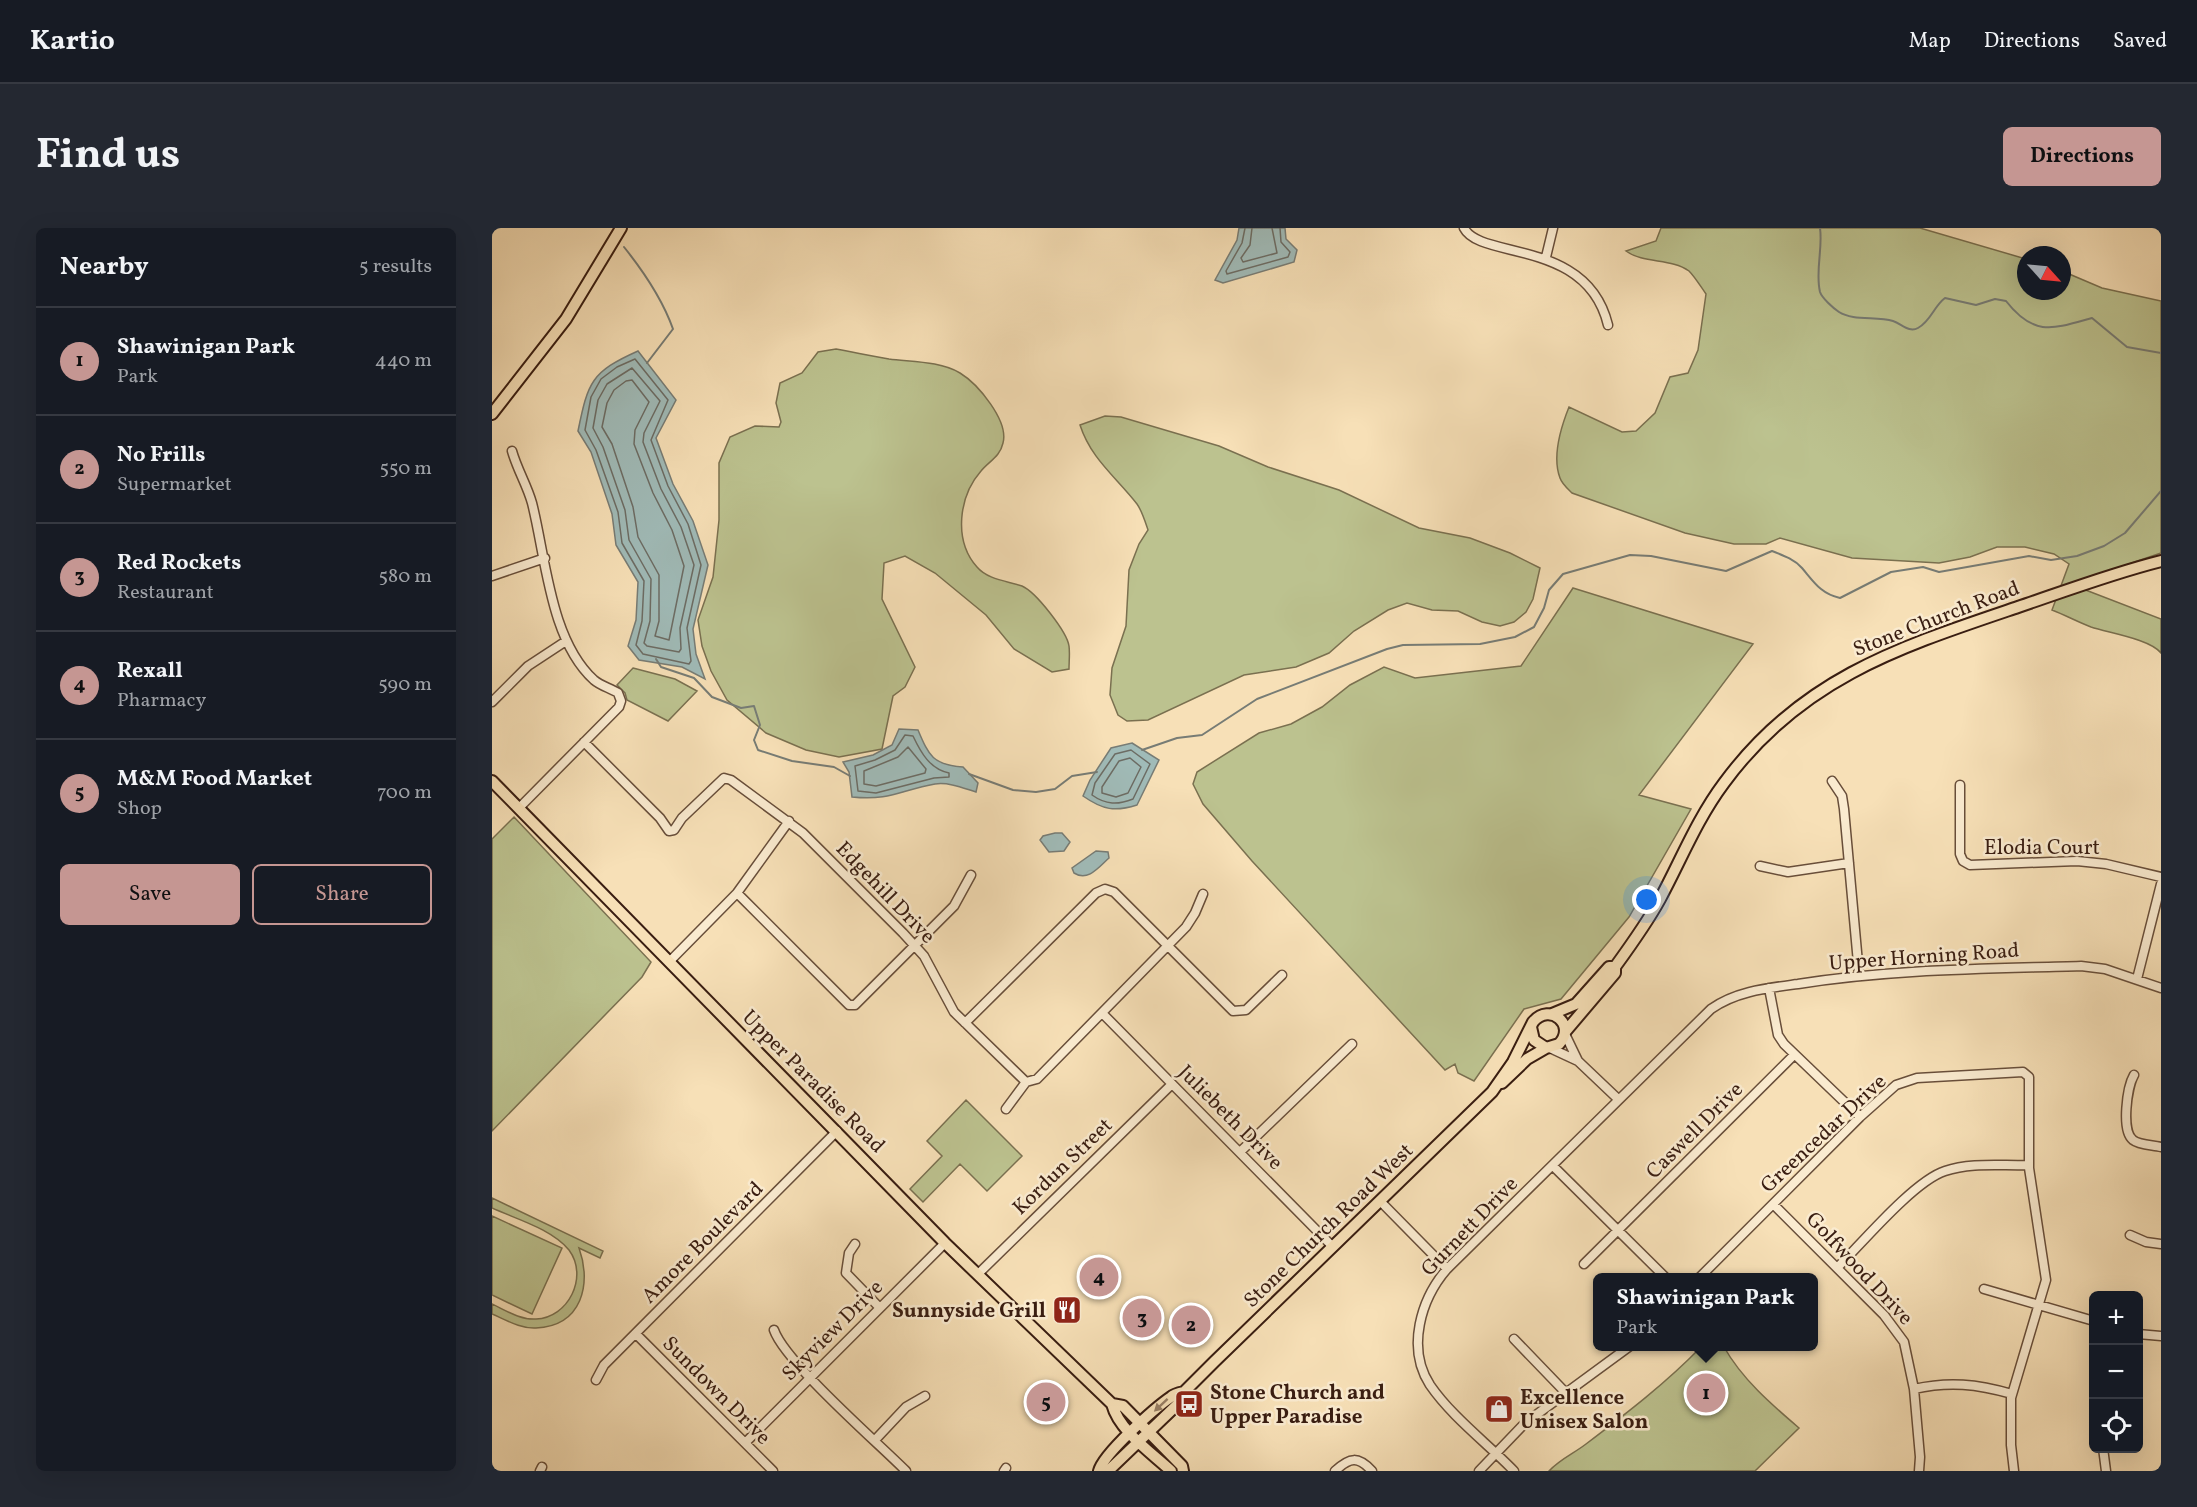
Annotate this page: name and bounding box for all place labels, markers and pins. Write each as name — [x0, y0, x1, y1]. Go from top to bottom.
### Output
pin: 4 — [1080, 1254, 1118, 1300]
restaurant icon: Sunnyside Grill — [1051, 1294, 1083, 1326]
pin: 3 — [1122, 1296, 1162, 1340]
place label: Sunnyside Grill — [892, 1297, 1046, 1326]
pin: 2 — [1172, 1302, 1210, 1348]
pin: 1 — [1686, 1370, 1726, 1416]
place label: Stone Church and Upper Paradise — [1210, 1379, 1385, 1432]
pin: 5 — [1026, 1380, 1066, 1424]
place label: Excellence Unisex Salon — [1520, 1384, 1648, 1437]
bus stop icon: Stone Church and Upper Paradise — [1173, 1388, 1205, 1420]
shop icon: Excellence Unisex Salon — [1483, 1393, 1515, 1425]

